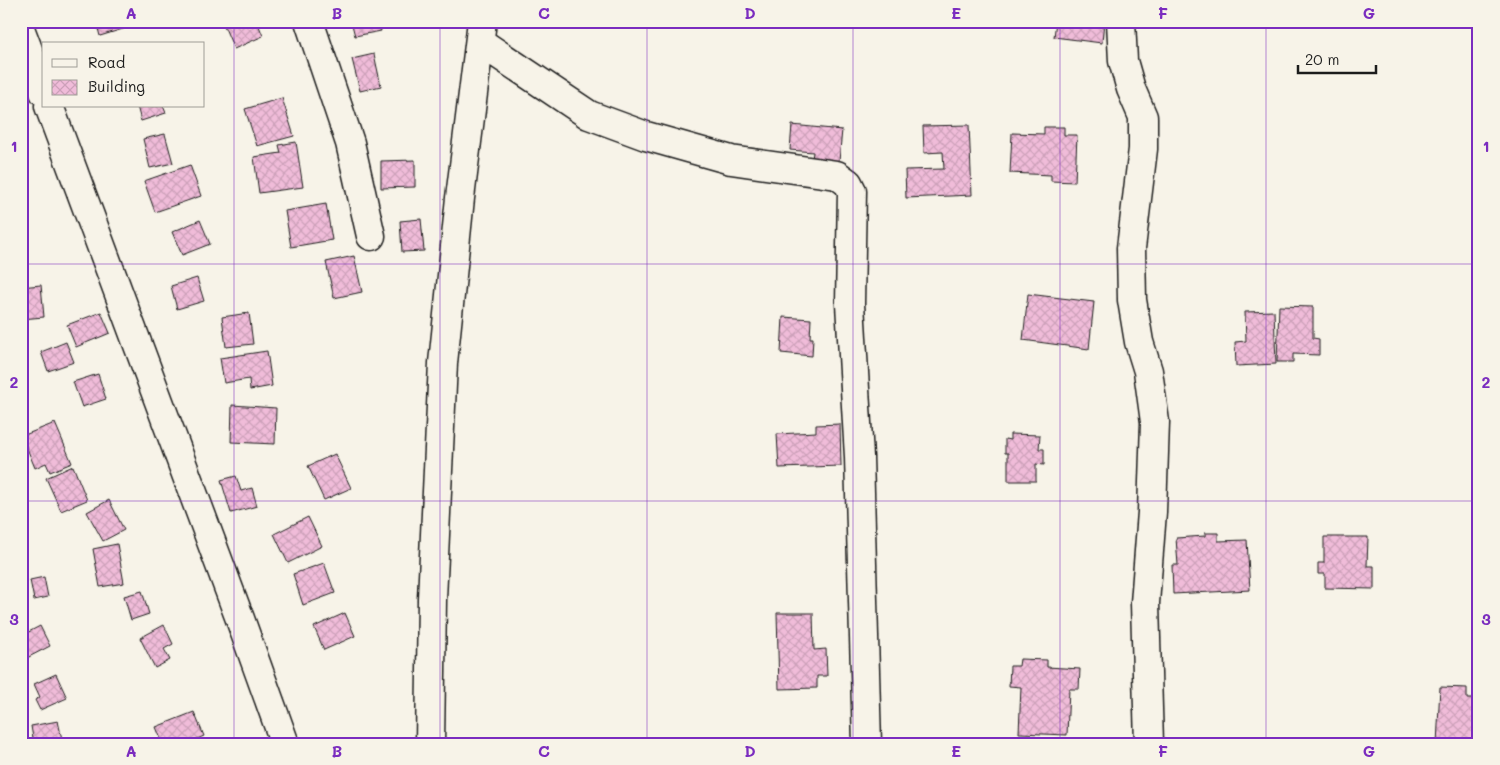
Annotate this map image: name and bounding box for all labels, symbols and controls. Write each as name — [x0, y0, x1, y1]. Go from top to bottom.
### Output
text: A — [125, 2, 137, 23]
text: B — [332, 2, 342, 23]
text: C — [538, 2, 550, 23]
text: D — [744, 2, 756, 23]
text: E — [951, 2, 961, 23]
text: F — [1158, 2, 1168, 23]
text: G — [1363, 2, 1375, 23]
legend — [42, 42, 205, 108]
scale bar — [1298, 42, 1375, 74]
text: 20 m — [1305, 49, 1339, 69]
text: Road — [88, 52, 125, 72]
text: Building — [88, 76, 145, 96]
text: 1 — [10, 135, 18, 156]
text: 1 — [1482, 135, 1490, 156]
text: 2 — [10, 371, 19, 392]
text: 2 — [1482, 371, 1491, 392]
text: 3 — [9, 608, 19, 629]
text: 3 — [1481, 608, 1491, 629]
text: A — [125, 740, 137, 761]
text: B — [332, 740, 342, 761]
text: C — [538, 740, 550, 761]
text: D — [744, 740, 756, 761]
text: E — [951, 740, 961, 761]
text: F — [1158, 740, 1168, 761]
text: G — [1363, 740, 1375, 761]

